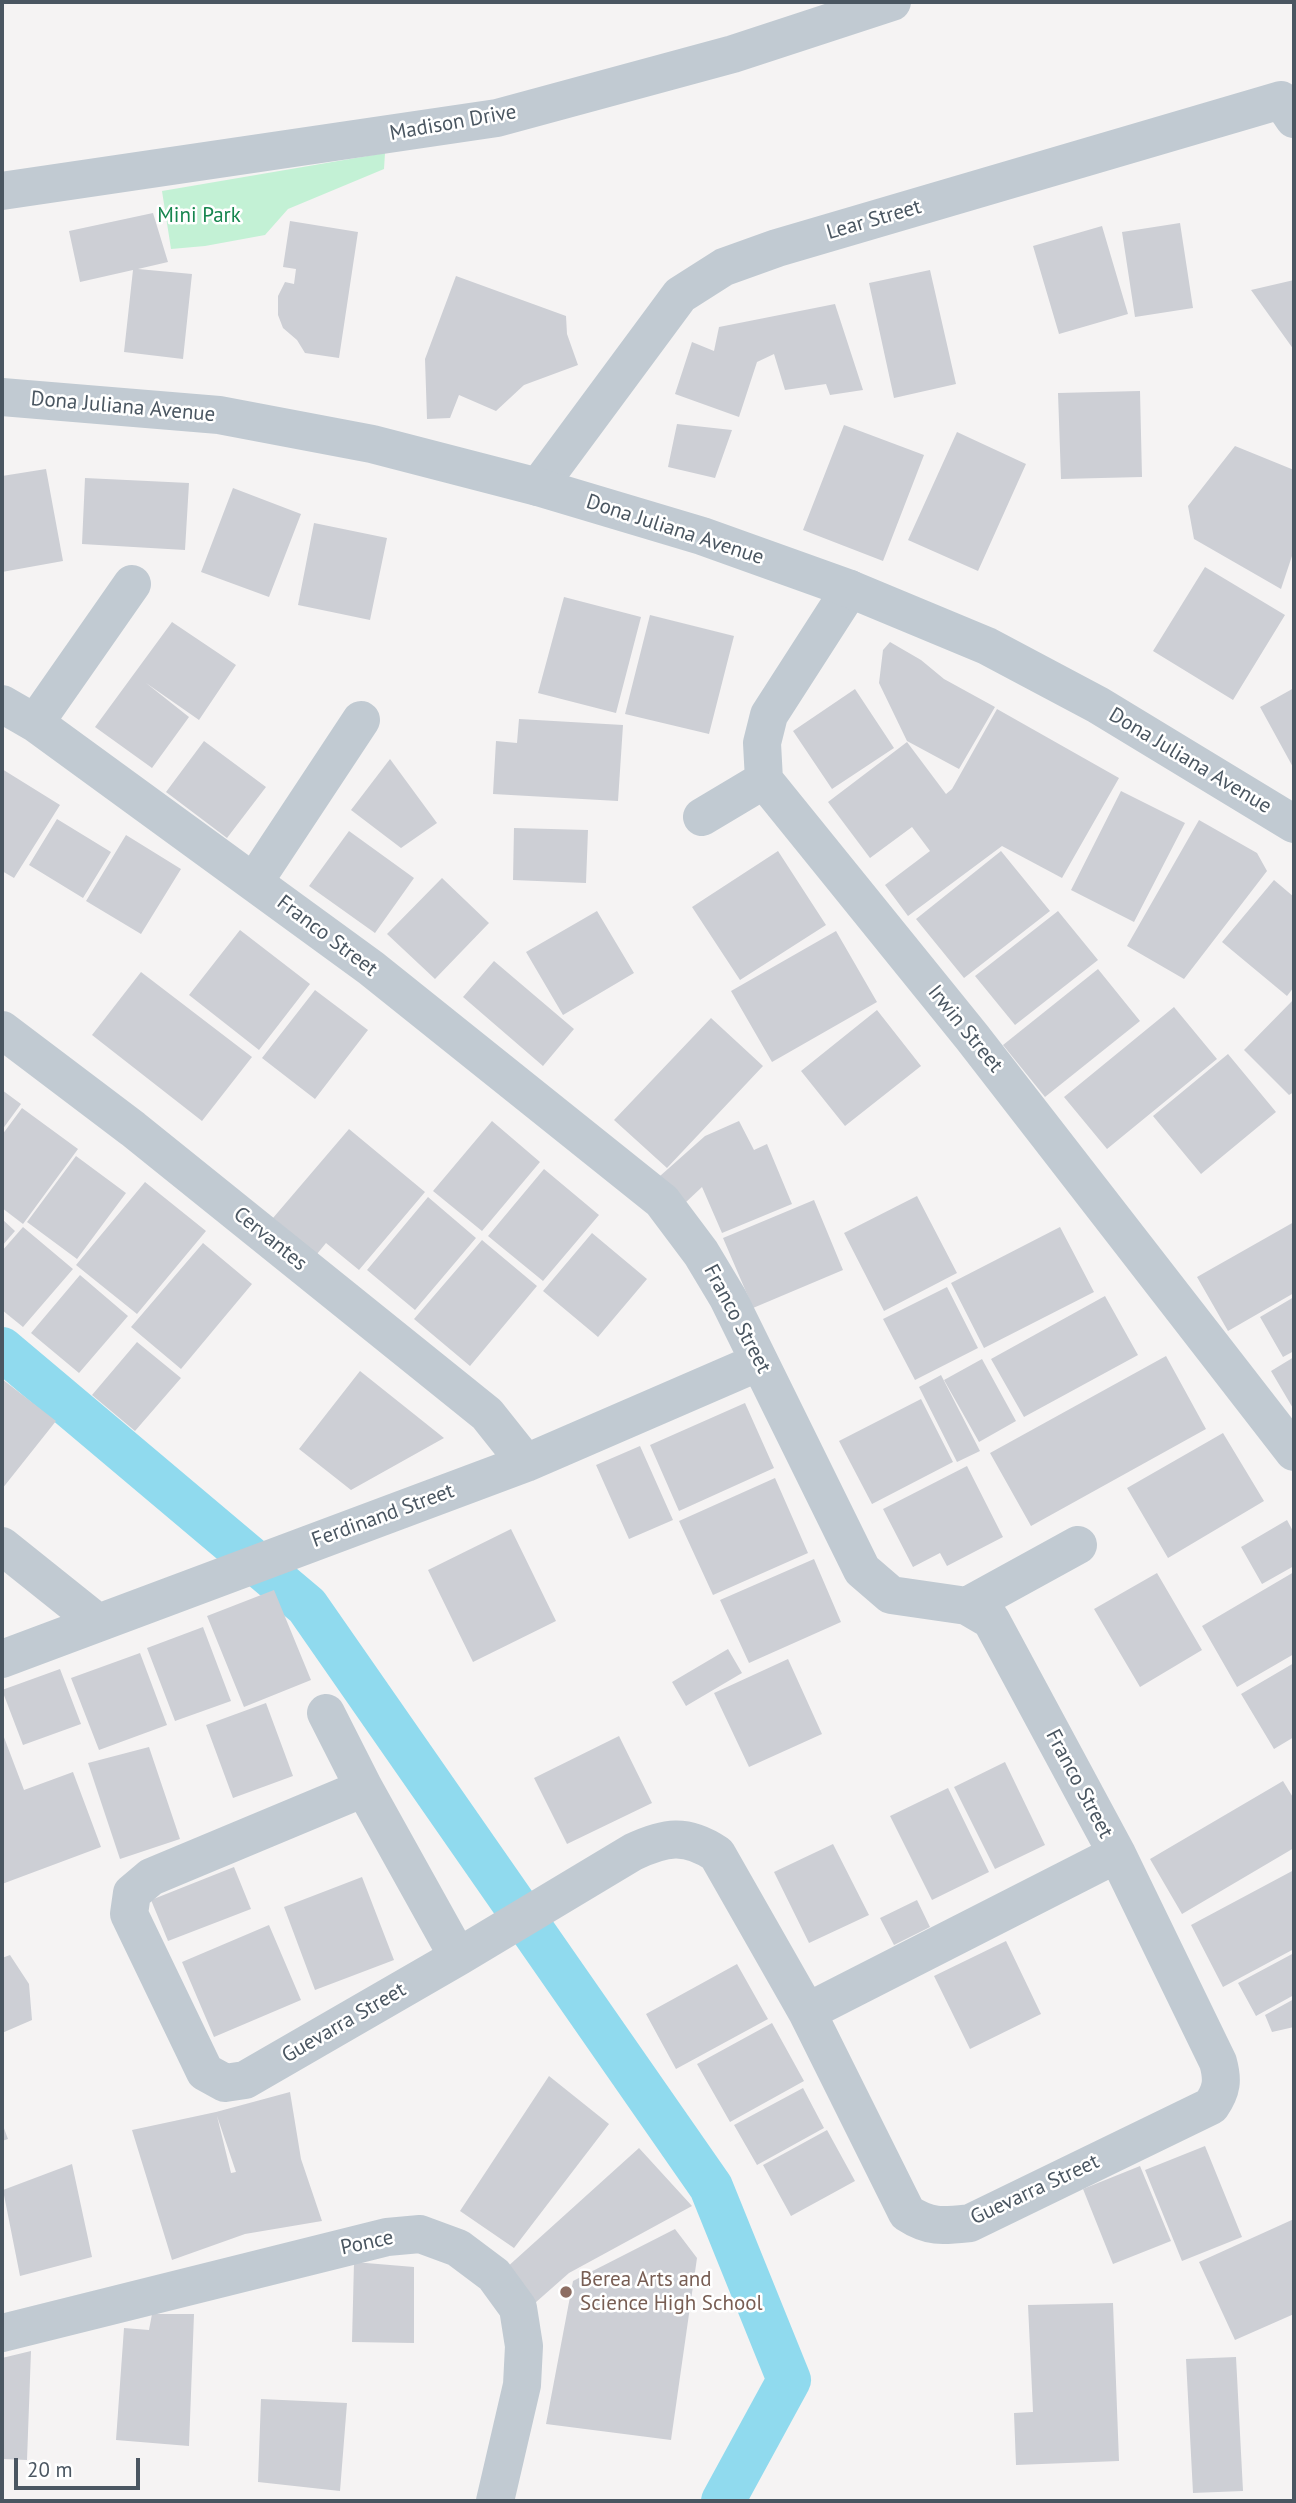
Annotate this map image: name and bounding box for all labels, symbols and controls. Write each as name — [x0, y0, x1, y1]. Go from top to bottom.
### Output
street label: Madison Drive — [388, 99, 518, 147]
street label: Lear Street — [824, 195, 924, 245]
park label: Mini Park — [157, 203, 241, 229]
street label: Dona Juliana Avenue — [30, 386, 216, 428]
street label: Dona Juliana Avenue — [583, 489, 767, 571]
street label: Dona Juliana Avenue — [1104, 703, 1276, 819]
street label: Franco Street — [272, 890, 382, 982]
street label: Irwin Street — [922, 980, 1008, 1078]
street label: Cervantes — [228, 1202, 312, 1276]
street label: Franco Street — [698, 1260, 776, 1378]
street label: Ferdinand Street — [308, 1479, 458, 1553]
street label: Franco Street — [1040, 1725, 1118, 1843]
street label: Guevarra Street — [278, 1977, 410, 2069]
street label: Guevarra Street — [967, 2149, 1103, 2231]
street label: Ponce — [338, 2225, 396, 2261]
place label: Berea Arts and Science High School — [580, 2267, 763, 2317]
marker: Berea Arts and Science High School — [558, 2284, 574, 2300]
scale bar — [18, 2444, 144, 2488]
text: 20 m — [27, 2456, 73, 2483]

